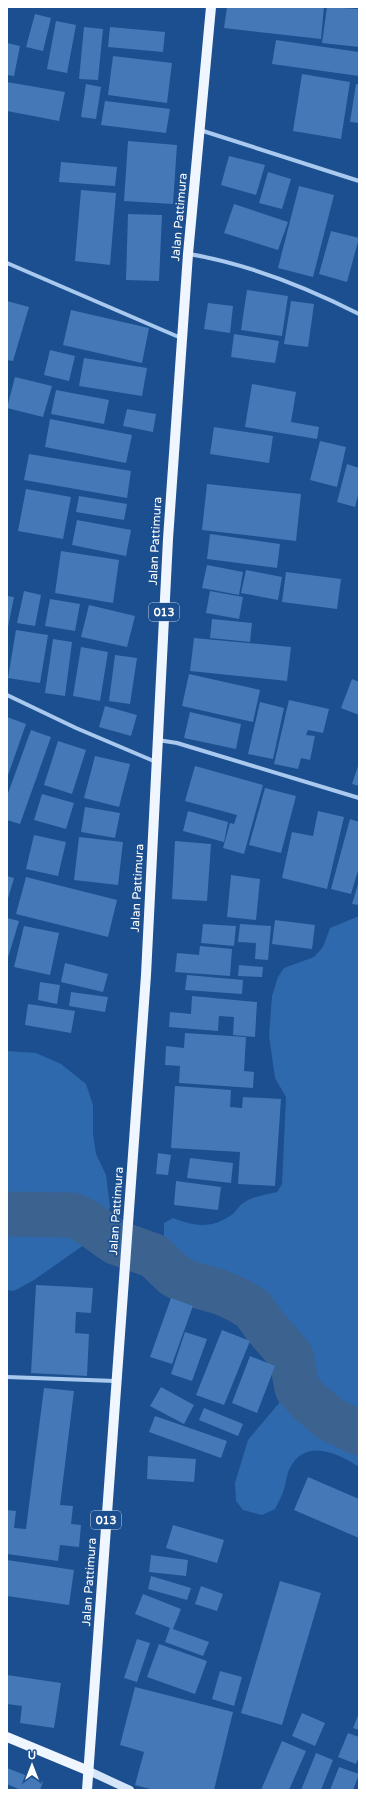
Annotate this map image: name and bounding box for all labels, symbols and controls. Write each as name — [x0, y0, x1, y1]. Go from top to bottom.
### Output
street label: Jalan Pattimura — [168, 172, 190, 262]
street label: Jalan Pattimura — [146, 496, 164, 586]
road number: 013 — [149, 603, 179, 621]
street label: Jalan Pattimura — [128, 843, 146, 933]
street label: Jalan Pattimura — [106, 1166, 126, 1256]
road number: 013 — [91, 1511, 121, 1529]
street label: Jalan Pattimura — [79, 1537, 99, 1627]
north arrow — [12, 1745, 52, 1785]
text: U — [28, 1749, 36, 1762]

